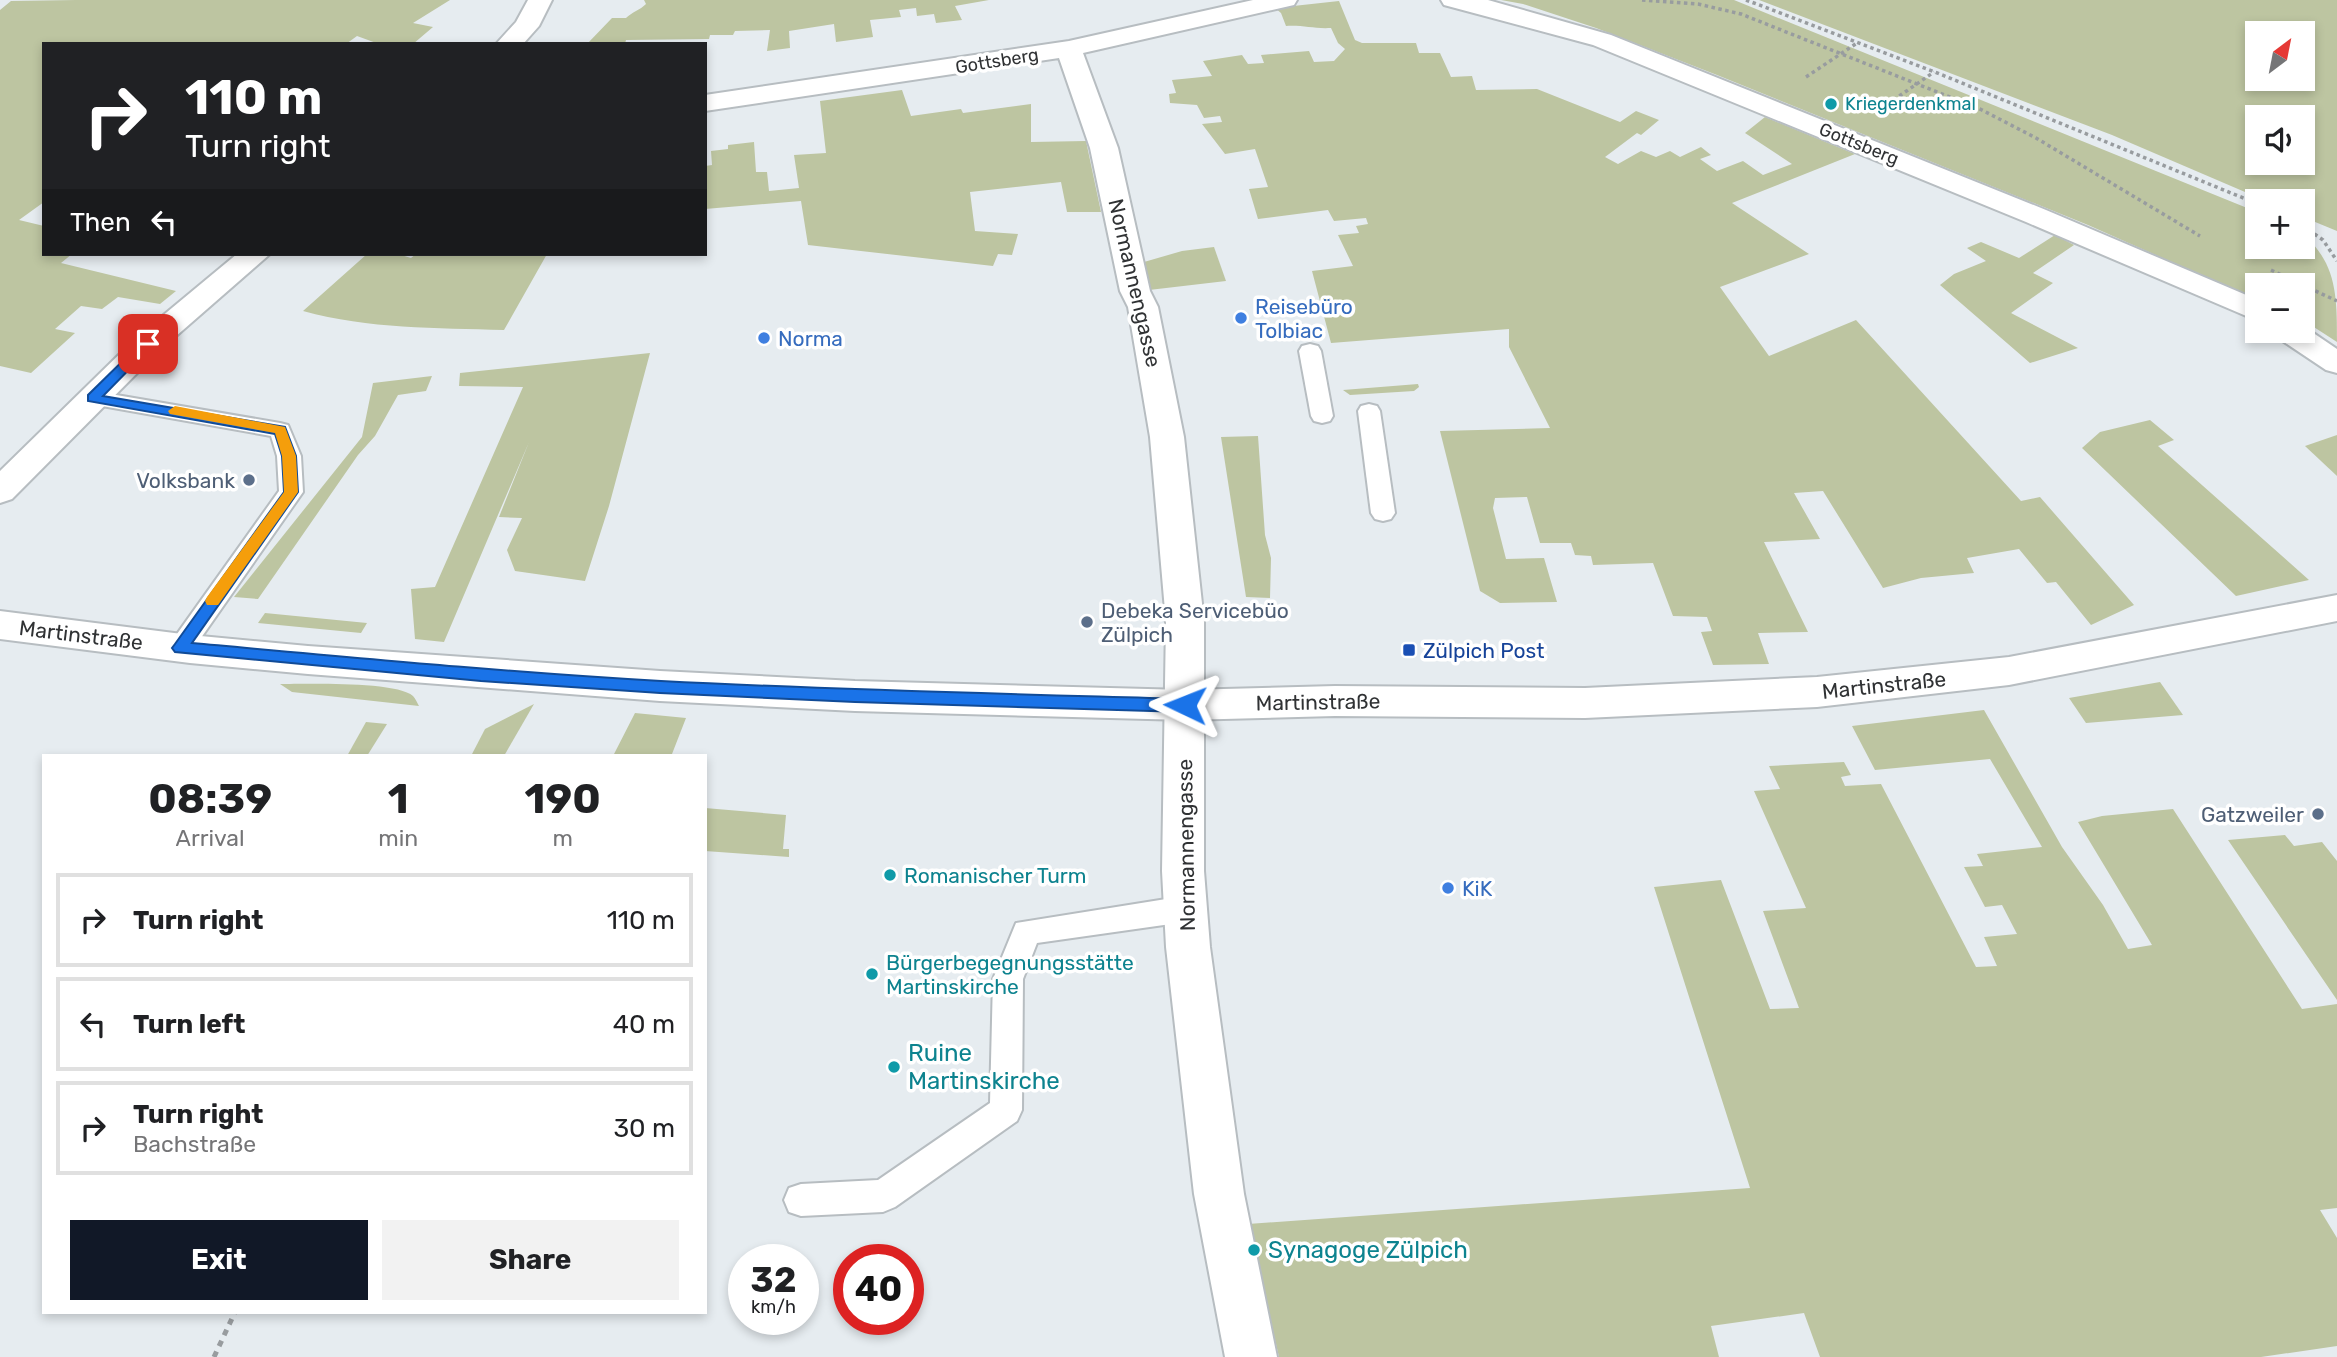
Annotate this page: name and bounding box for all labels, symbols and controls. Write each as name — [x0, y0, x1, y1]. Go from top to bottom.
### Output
north arrow — [2245, 21, 2315, 91]
map controls — [2245, 21, 2315, 343]
street label: Gottsberg — [954, 44, 1040, 78]
text: 110 m — [185, 68, 322, 126]
icon: right — [70, 70, 161, 161]
place label: Kriegerdenkmal — [1845, 93, 1976, 115]
marker: Kriegerdenkmal — [1823, 96, 1839, 112]
button: sound — [2245, 105, 2315, 175]
street label: Gottsberg — [1816, 118, 1902, 170]
text: Turn right — [185, 127, 330, 165]
button: + — [2245, 189, 2315, 259]
street label: Normannengasse — [1103, 196, 1167, 370]
icon: left — [145, 203, 183, 241]
text: Then — [70, 207, 131, 238]
button: − — [2245, 273, 2315, 343]
place label: Reisebüro Tolbiac — [1255, 294, 1353, 343]
marker: Reisebüro Tolbiac — [1233, 310, 1249, 326]
pin — [118, 314, 178, 374]
icon: arrive — [129, 325, 167, 363]
place label: Norma — [778, 326, 843, 351]
marker: Norma — [756, 330, 772, 346]
place label: Volksbank — [136, 468, 235, 493]
marker: Volksbank — [241, 472, 257, 488]
place label: Debeka Servicebüo Zülpich — [1101, 598, 1289, 647]
marker: Debeka Servicebüo Zülpich — [1079, 614, 1095, 630]
street label: Martinstraße — [18, 615, 144, 655]
place label: Zülpich Post — [1423, 638, 1544, 663]
marker: Zülpich Post — [1401, 642, 1417, 658]
street label: Martinstraße — [1821, 666, 1947, 704]
position arrow — [1148, 668, 1222, 742]
street label: Martinstraße — [1255, 688, 1381, 716]
street label: Normannengasse — [1172, 759, 1200, 931]
text: 08:39 — [148, 774, 272, 824]
text: 1 — [388, 774, 409, 824]
text: 190 — [524, 774, 601, 824]
place label: Gatzweiler — [2201, 802, 2304, 827]
marker: Gatzweiler — [2310, 806, 2326, 822]
text: Arrival — [176, 824, 245, 852]
text: min — [378, 824, 418, 852]
text: m — [552, 824, 573, 852]
place label: Romanischer Turm — [904, 863, 1087, 888]
marker: Romanischer Turm — [882, 867, 898, 883]
place label: KiK — [1462, 876, 1493, 901]
marker: KiK — [1440, 880, 1456, 896]
icon: right — [74, 901, 112, 939]
text: Turn right — [133, 905, 263, 936]
text: 110 m — [607, 905, 675, 936]
place label: Bürgerbegegnungsstätte Martinskirche — [886, 950, 1134, 999]
marker: Bürgerbegegnungsstätte Martinskirche — [864, 966, 880, 982]
icon: left — [74, 1005, 112, 1043]
text: Turn left — [133, 1009, 245, 1040]
text: 40 m — [613, 1009, 675, 1040]
place label: Ruine Martinskirche — [908, 1039, 1060, 1095]
marker: Ruine Martinskirche — [886, 1059, 902, 1075]
text: Turn right — [133, 1099, 263, 1130]
icon: right — [74, 1109, 112, 1147]
text: 30 m — [613, 1113, 675, 1144]
text: Bachstraße — [133, 1130, 256, 1158]
button: Exit — [70, 1220, 368, 1300]
button: Share — [382, 1220, 679, 1300]
place label: Synagoge Zülpich — [1268, 1236, 1468, 1264]
marker: Synagoge Zülpich — [1246, 1242, 1262, 1258]
speed limit sign: 40 — [833, 1244, 924, 1335]
text: 32 — [751, 1259, 796, 1301]
text: km/h — [751, 1296, 796, 1318]

